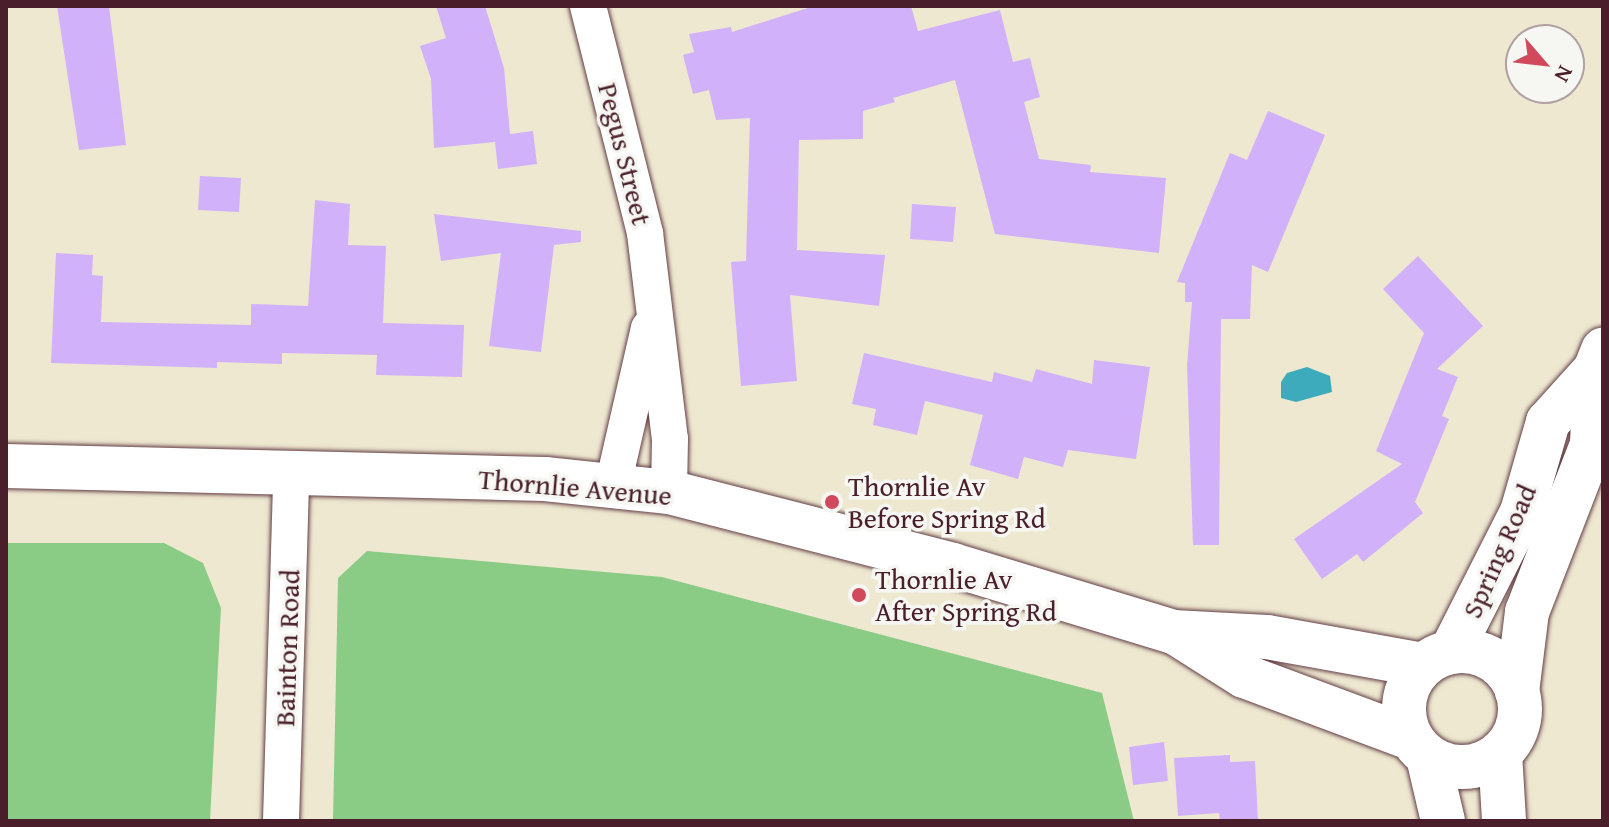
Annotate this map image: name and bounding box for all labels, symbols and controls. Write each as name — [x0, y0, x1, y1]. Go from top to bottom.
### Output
north arrow — [1505, 24, 1585, 104]
text: N — [1547, 60, 1582, 88]
street label: Pegus Street — [591, 79, 659, 229]
street label: Thornlie Avenue — [477, 462, 673, 512]
place label: Thornlie Av Before Spring Rd — [848, 469, 1046, 535]
street label: Spring Road — [1455, 479, 1543, 623]
marker: Thornlie Av Before Spring Rd — [823, 493, 841, 511]
place label: Thornlie Av After Spring Rd — [875, 562, 1057, 628]
street label: Bainton Road — [267, 569, 307, 727]
marker: Thornlie Av After Spring Rd — [850, 586, 868, 604]

